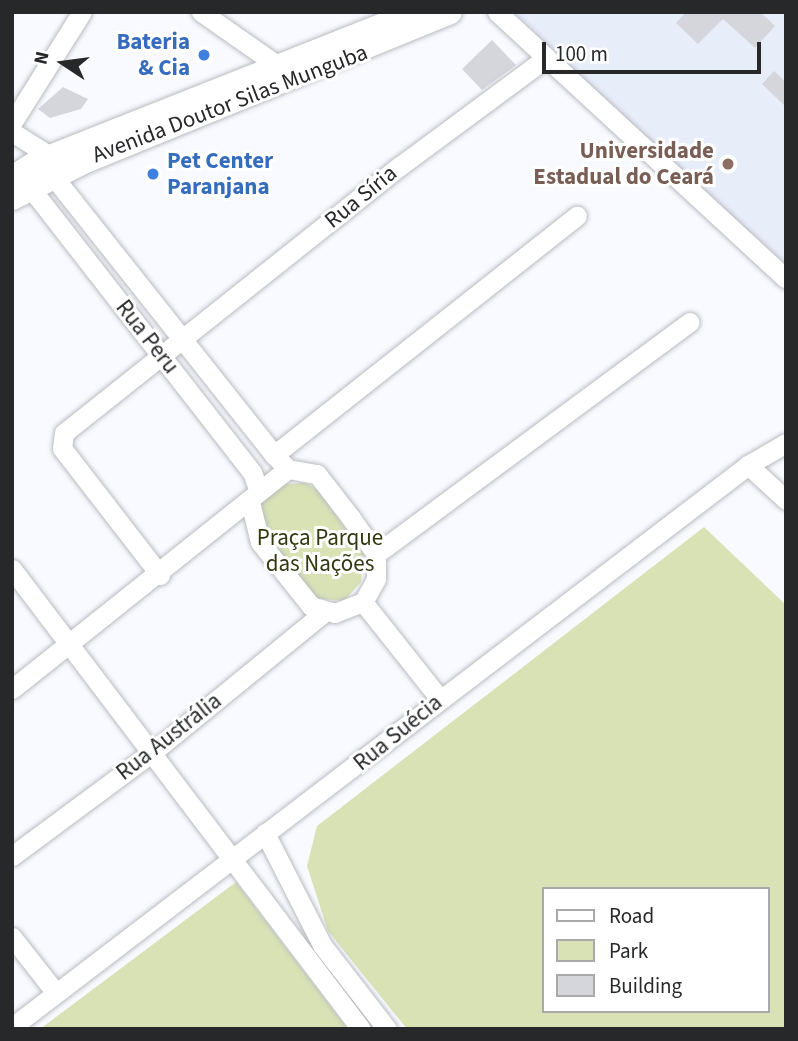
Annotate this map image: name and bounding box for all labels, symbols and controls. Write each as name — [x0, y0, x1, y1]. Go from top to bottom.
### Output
north arrow — [28, 28, 98, 98]
place label: Bateria & Cia — [116, 28, 190, 82]
scale bar — [546, 28, 765, 72]
street label: Avenida Doutor Silas Munguba — [88, 39, 372, 169]
text: 100 m — [555, 39, 608, 69]
marker: Bateria & Cia — [196, 47, 212, 63]
text: N — [27, 49, 57, 67]
place label: Universidade Estadual do Ceará — [533, 137, 714, 191]
place label: Pet Center Paranjana — [167, 147, 273, 201]
marker: Universidade Estadual do Ceará — [720, 156, 736, 172]
street label: Rua Síria — [319, 160, 403, 234]
marker: Pet Center Paranjana — [145, 166, 161, 182]
street label: Rua Peru — [110, 295, 184, 379]
park label: Praça Parque das Nações — [257, 524, 383, 578]
street label: Rua Austrália — [111, 687, 227, 787]
street label: Rua Suécia — [348, 689, 448, 777]
legend — [542, 887, 770, 1013]
text: Road — [609, 901, 654, 931]
text: Park — [609, 936, 648, 966]
text: Building — [609, 971, 682, 1001]

